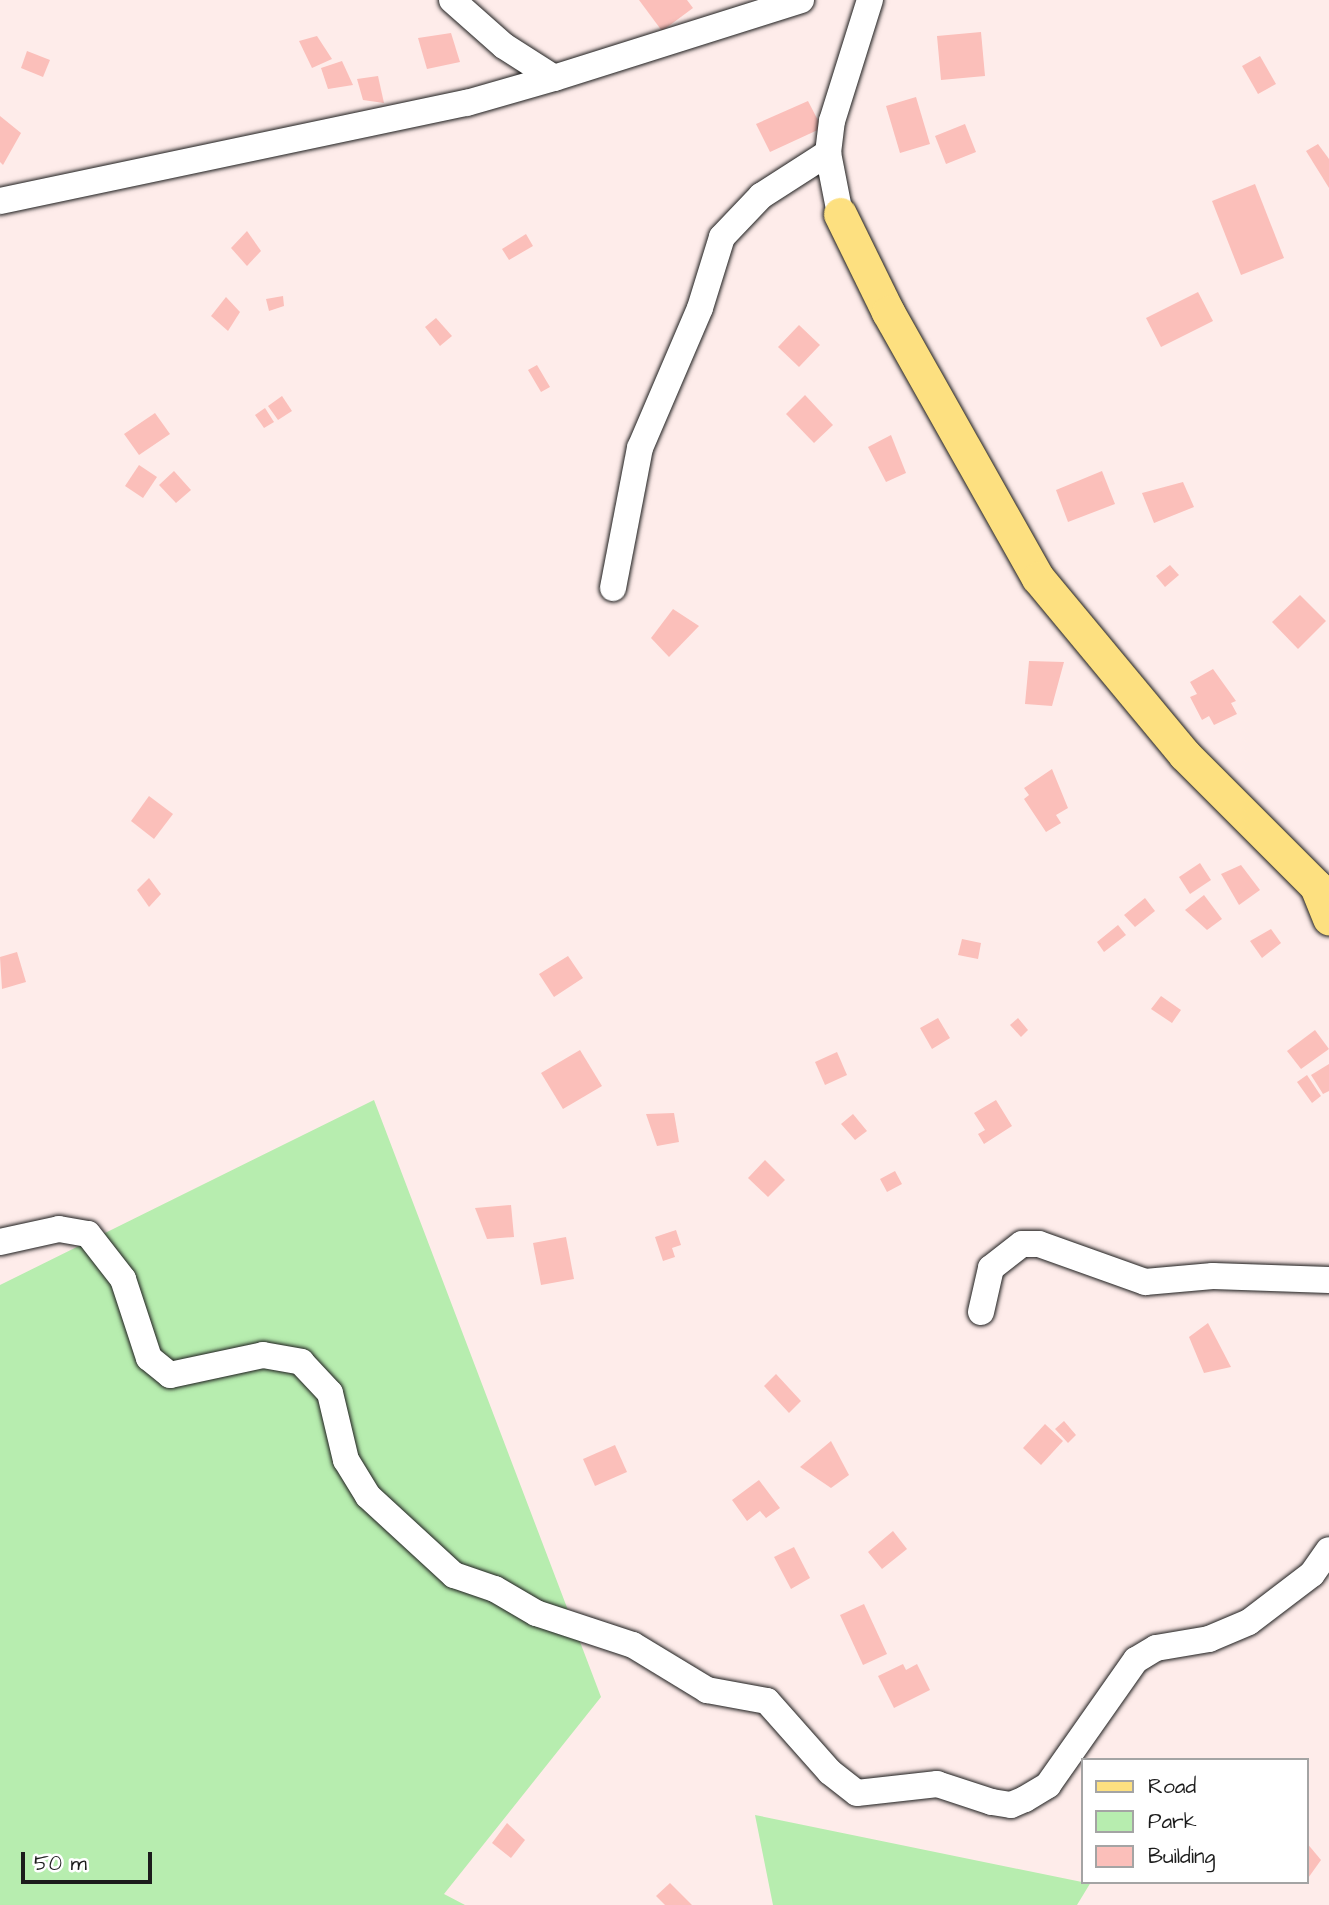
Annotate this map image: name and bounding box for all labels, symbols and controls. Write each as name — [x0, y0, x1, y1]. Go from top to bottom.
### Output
legend — [1080, 1758, 1308, 1884]
text: Road — [1148, 1772, 1196, 1801]
text: Park — [1148, 1807, 1197, 1836]
scale bar — [24, 1839, 156, 1883]
text: Building — [1148, 1842, 1215, 1871]
text: 50 m — [34, 1849, 87, 1878]

